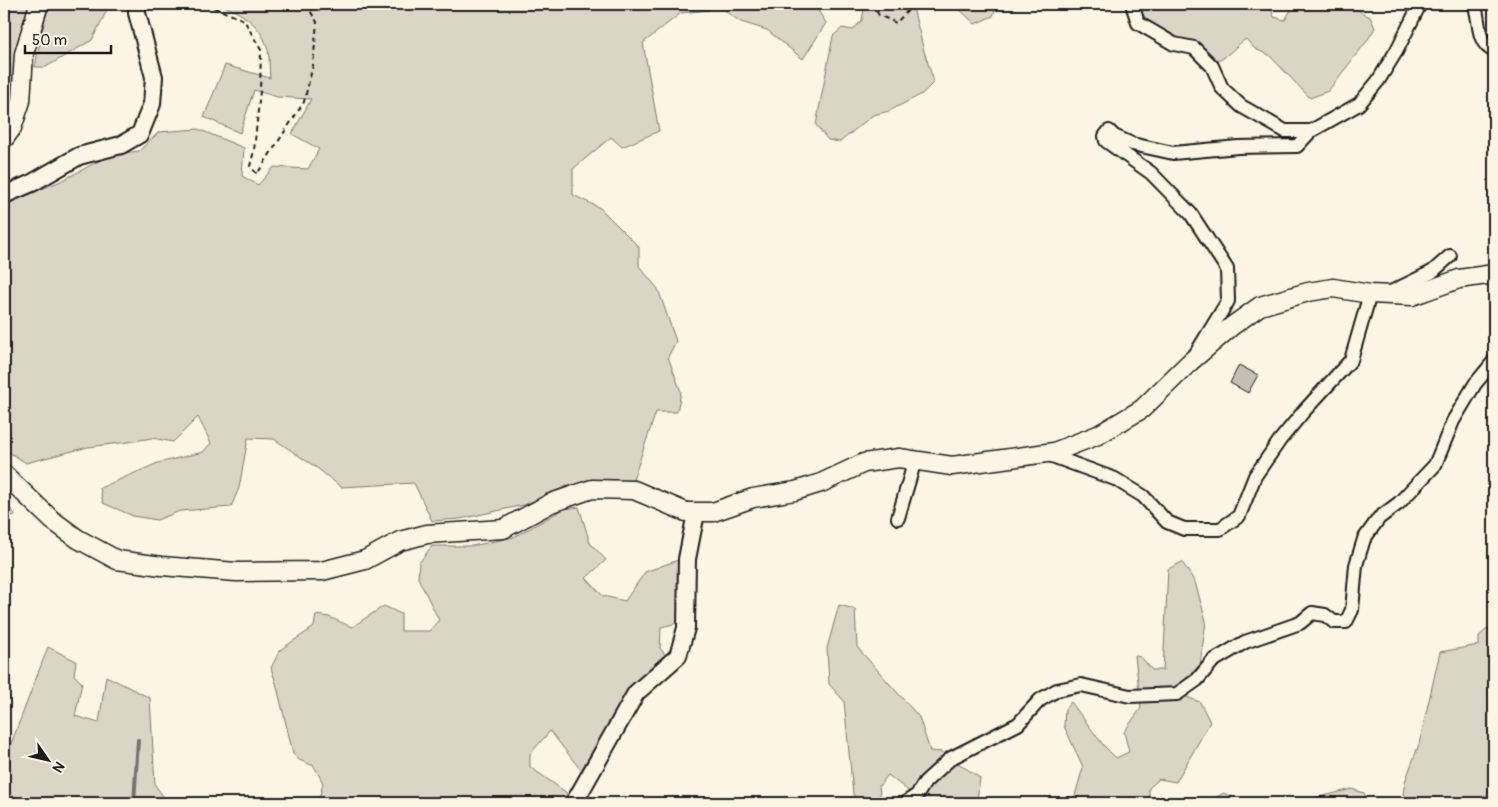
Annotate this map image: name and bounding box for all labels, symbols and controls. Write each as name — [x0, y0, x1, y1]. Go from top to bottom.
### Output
scale bar — [25, 22, 111, 54]
text: 50 m — [32, 31, 67, 50]
north arrow — [22, 734, 72, 784]
text: N — [49, 758, 68, 776]

